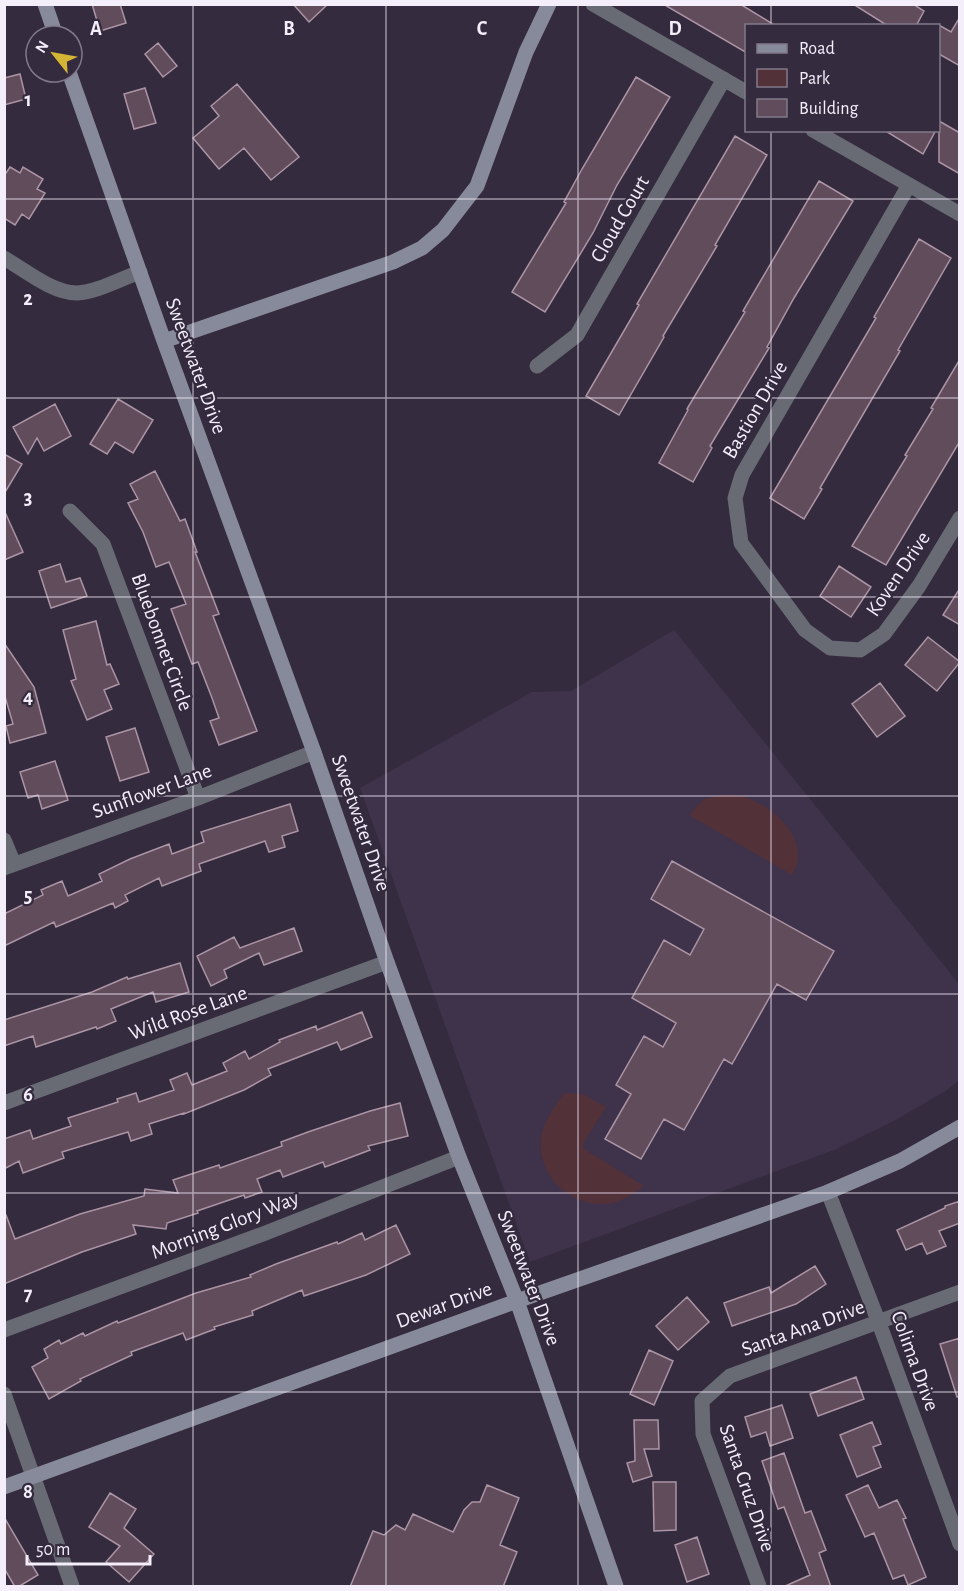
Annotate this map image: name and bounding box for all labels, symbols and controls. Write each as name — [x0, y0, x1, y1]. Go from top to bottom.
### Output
text: A — [90, 19, 102, 39]
text: B — [283, 19, 295, 39]
text: C — [477, 19, 488, 39]
text: D — [668, 19, 682, 39]
north arrow — [24, 24, 84, 84]
legend — [745, 24, 940, 132]
text: N — [32, 38, 52, 56]
text: Road — [799, 40, 835, 58]
text: Park — [799, 70, 831, 88]
text: 1 — [24, 90, 32, 110]
text: Building — [799, 100, 859, 118]
street label: Cloud Court — [587, 172, 653, 266]
text: 2 — [23, 289, 33, 309]
street label: Sweetwater Drive — [162, 295, 230, 437]
street label: Bastion Drive — [719, 358, 791, 462]
text: 3 — [24, 488, 32, 508]
street label: Koven Drive — [862, 528, 934, 620]
street label: Bluebonnet Circle — [127, 570, 197, 714]
text: 4 — [23, 687, 33, 707]
street label: Sweetwater Drive — [328, 752, 394, 894]
street label: Sunflower Lane — [89, 760, 215, 822]
text: 5 — [24, 886, 32, 906]
street label: Wild Rose Lane — [126, 982, 250, 1044]
text: 6 — [23, 1085, 33, 1105]
street label: Morning Glory Way — [148, 1187, 302, 1263]
street label: Sweetwater Drive — [494, 1208, 564, 1348]
street label: Dewar Drive — [393, 1278, 495, 1332]
text: 7 — [24, 1284, 33, 1304]
street label: Santa Ana Drive — [739, 1296, 867, 1360]
street label: Colima Drive — [887, 1308, 943, 1414]
street label: Santa Cruz Drive — [715, 1421, 779, 1555]
text: 8 — [23, 1482, 33, 1502]
scale bar — [27, 1528, 150, 1566]
text: 50 m — [36, 1541, 70, 1559]

